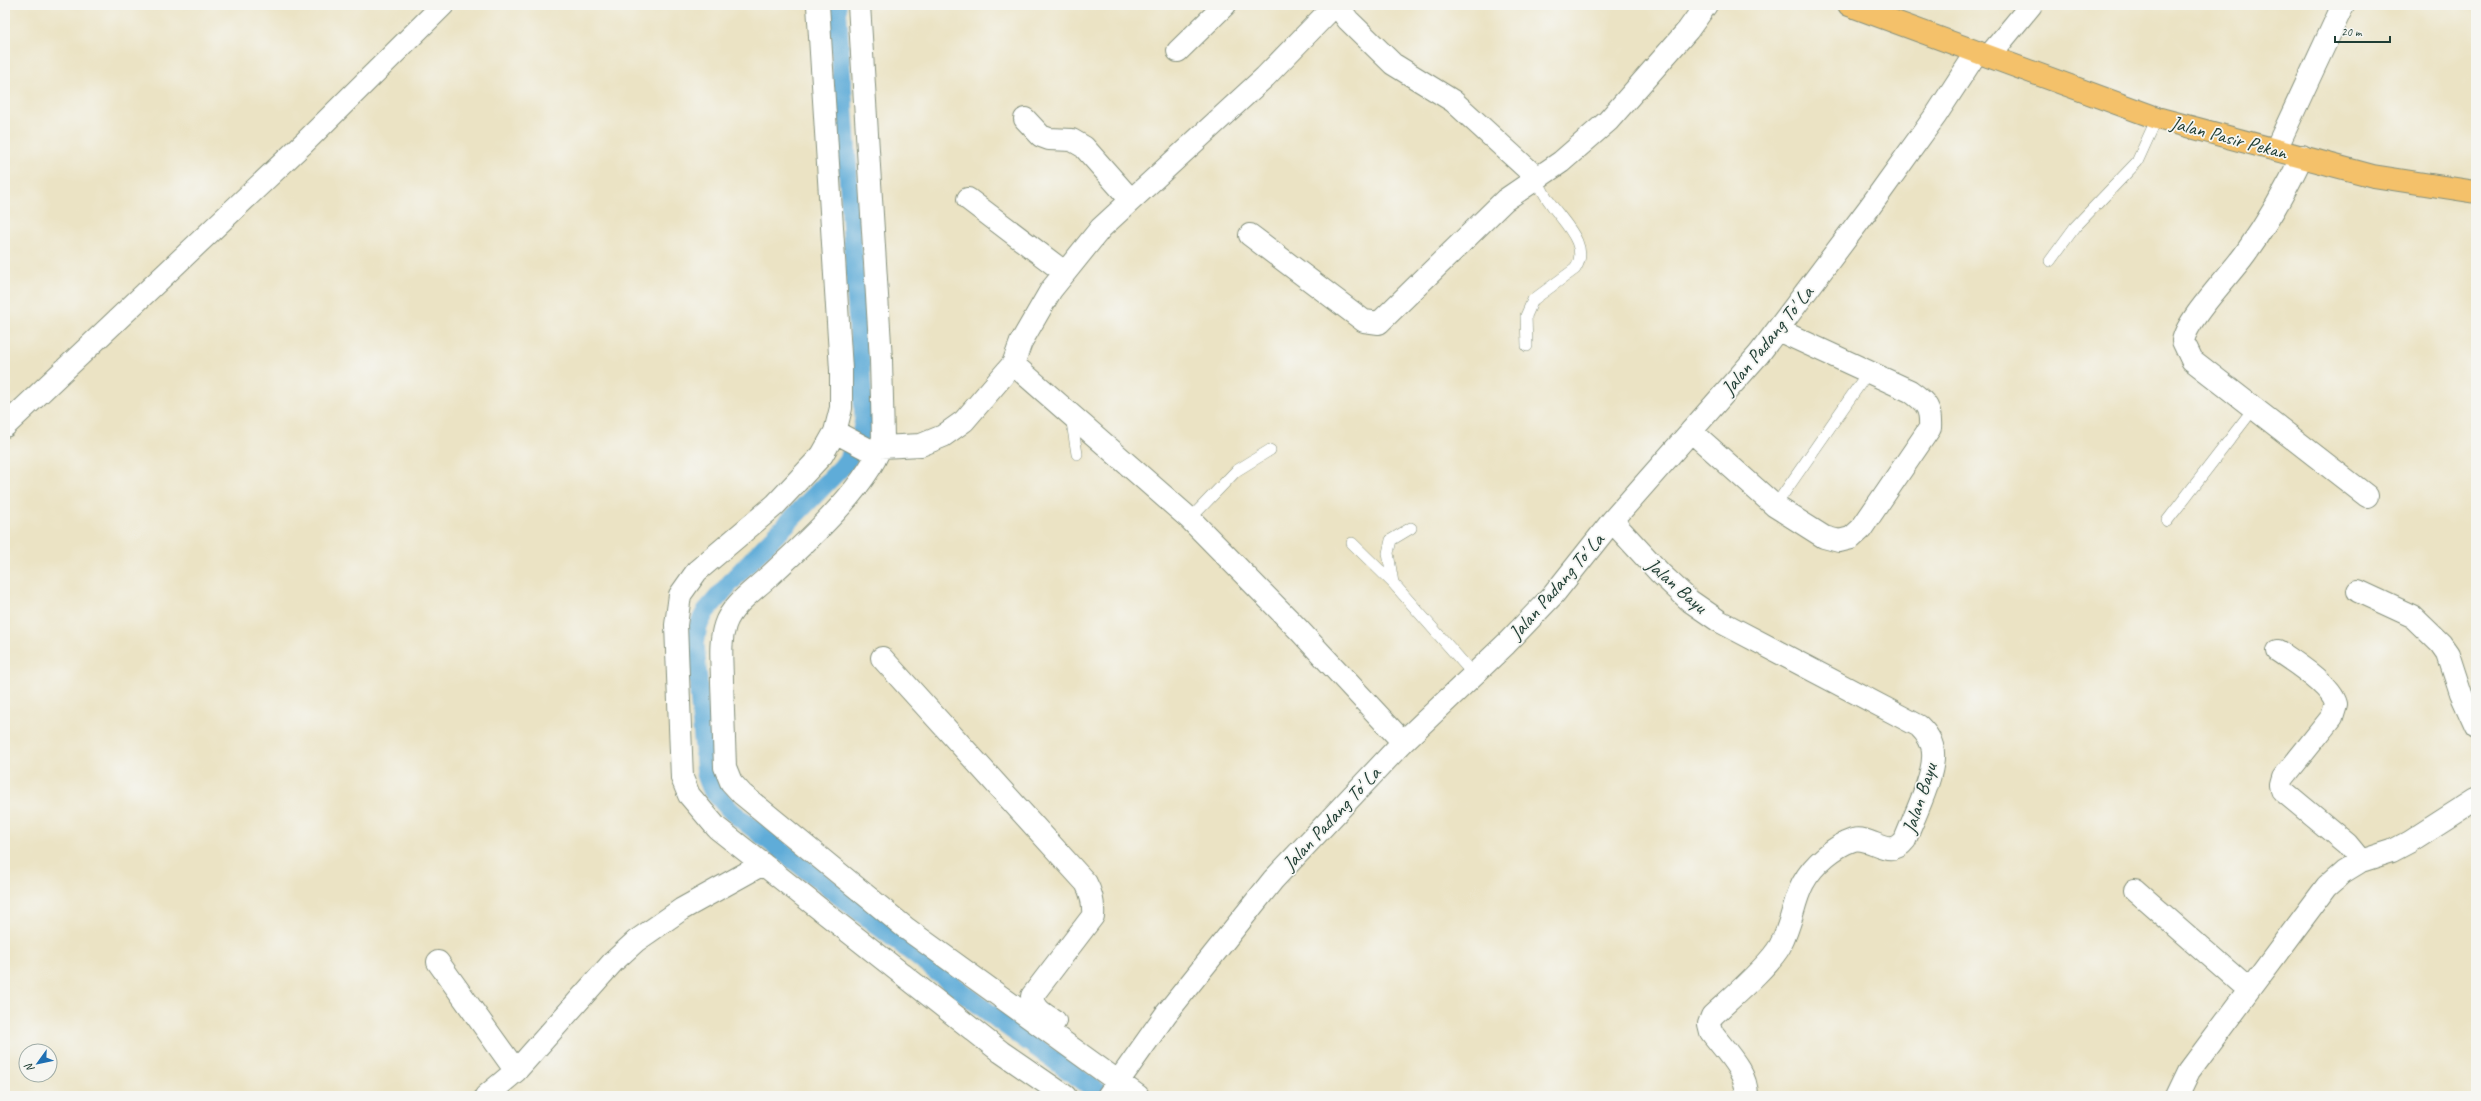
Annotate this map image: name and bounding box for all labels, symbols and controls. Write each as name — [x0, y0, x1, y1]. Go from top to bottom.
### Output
scale bar — [2335, 18, 2390, 44]
text: 20 m — [2341, 24, 2363, 40]
street label: Jalan Pasir Pekan — [2167, 110, 2291, 165]
street label: Jalan Padang To' La — [1715, 280, 1820, 401]
street label: Jalan Padang To' La — [1503, 527, 1610, 646]
street label: Jalan Bayu — [1640, 551, 1713, 620]
street label: Jalan Bayu — [1896, 758, 1943, 837]
street label: Jalan Padang To' La — [1276, 760, 1387, 876]
north arrow — [18, 1043, 58, 1083]
text: N — [21, 1060, 37, 1075]

